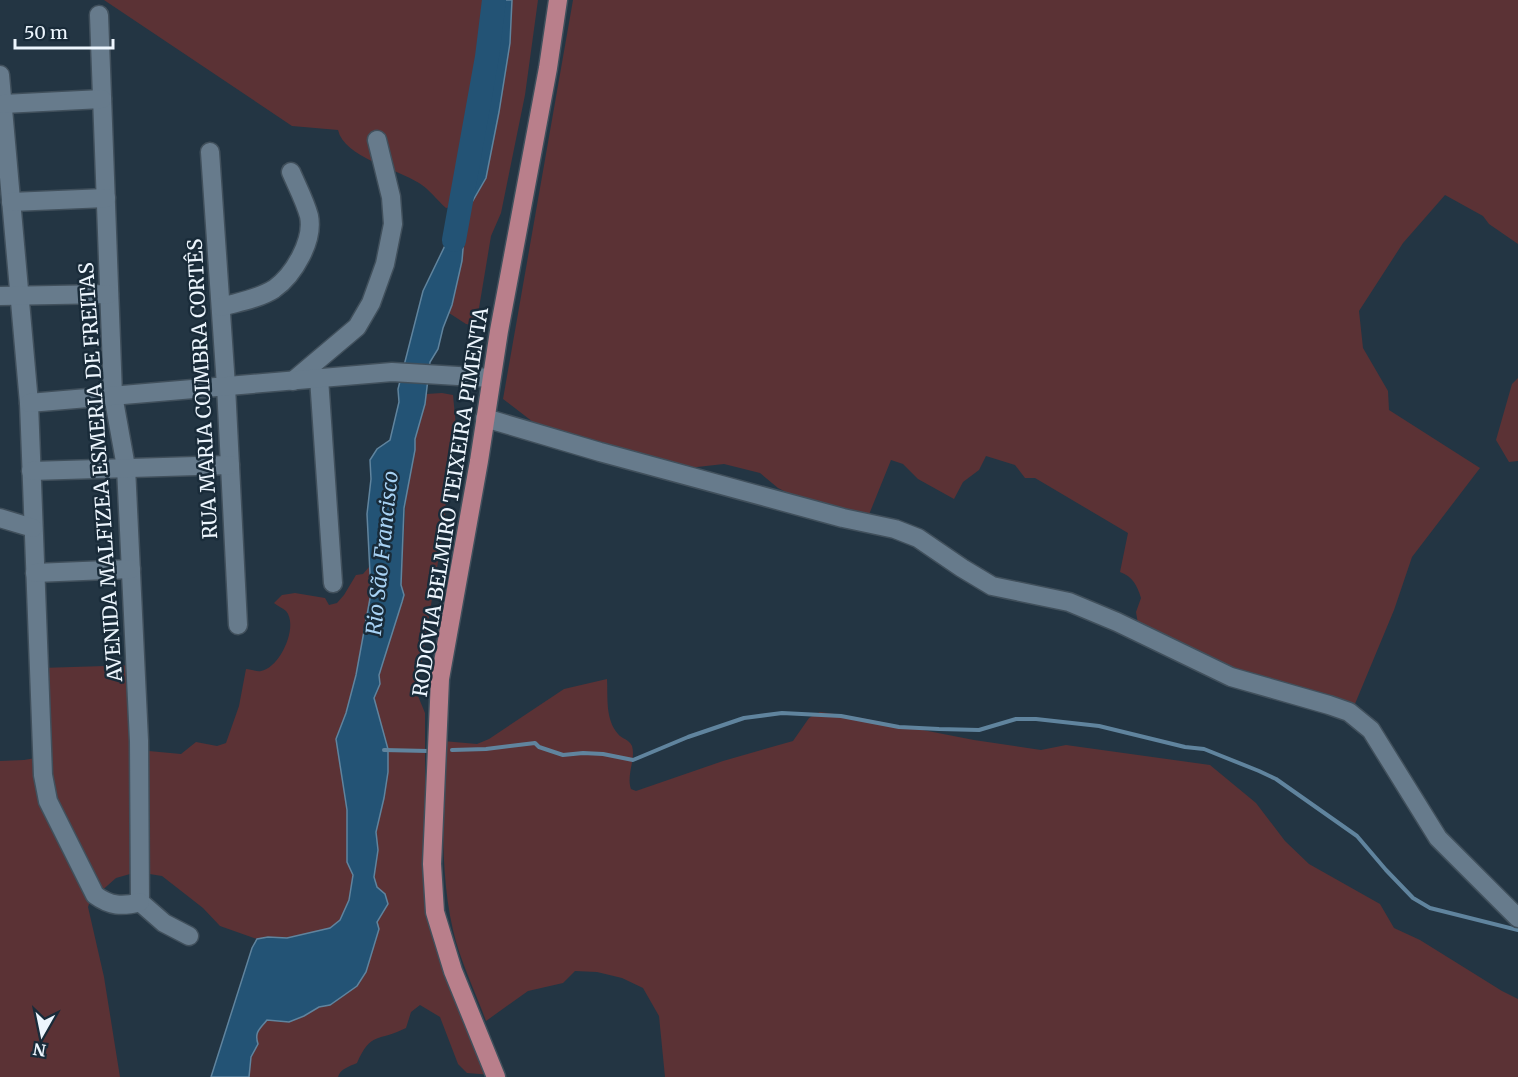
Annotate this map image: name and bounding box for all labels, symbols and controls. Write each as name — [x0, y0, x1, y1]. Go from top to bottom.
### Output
scale bar — [15, 12, 112, 50]
text: 50 m — [24, 21, 68, 44]
street label: RUA MARIA COIMBRA CORTÊS — [181, 238, 222, 540]
street label: AVENIDA MALFIZEA ESMERIA DE FREITAS — [73, 261, 127, 684]
street label: RODOVIA BELMIRO TEIXEIRA PIMENTA — [407, 305, 493, 699]
water label: Rio São Francisco — [360, 469, 404, 637]
north arrow — [12, 1005, 72, 1065]
text: N — [31, 1039, 47, 1061]

